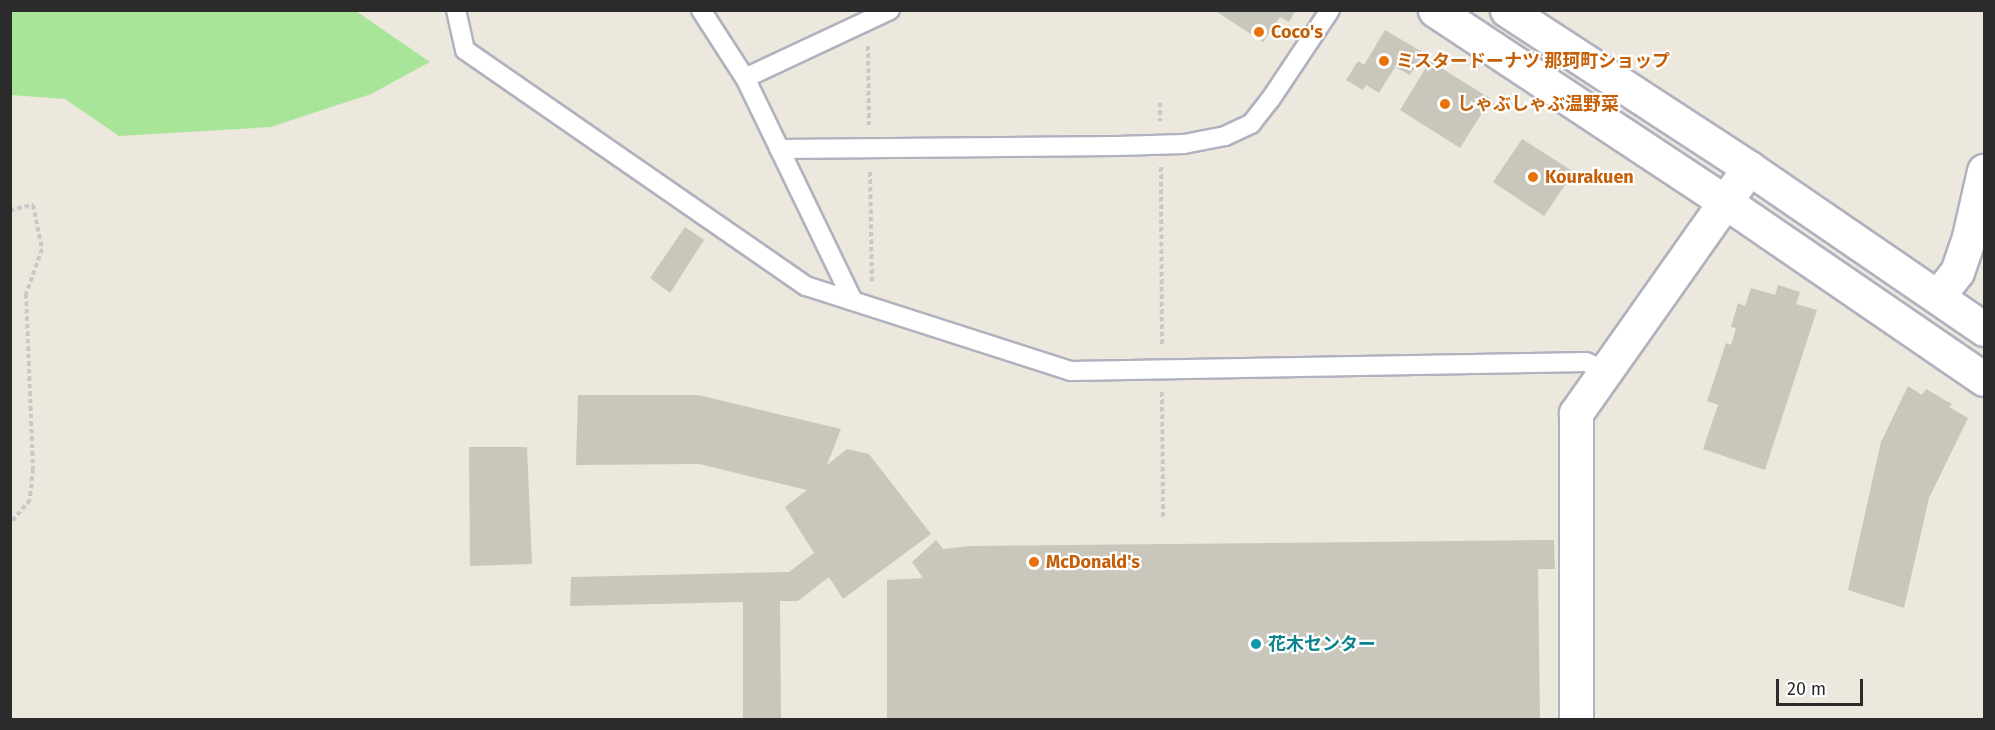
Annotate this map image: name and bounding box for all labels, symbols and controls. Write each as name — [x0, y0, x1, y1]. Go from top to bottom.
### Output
place label: Coco's — [1271, 21, 1323, 43]
marker: Coco's — [1252, 25, 1266, 39]
place label: ミスタードーナツ 那珂町ショップ — [1396, 50, 1670, 72]
marker: ミスタードーナツ 那珂町ショップ — [1377, 54, 1391, 68]
place label: しゃぶしゃぶ温野菜 — [1457, 93, 1619, 115]
marker: しゃぶしゃぶ温野菜 — [1438, 97, 1452, 111]
place label: Kourakuen — [1545, 166, 1634, 188]
marker: Kourakuen — [1526, 170, 1540, 184]
place label: McDonald's — [1046, 551, 1140, 573]
marker: McDonald's — [1027, 555, 1041, 569]
place label: 花木センター — [1268, 633, 1376, 655]
marker: 花木センター — [1249, 637, 1263, 651]
scale bar — [1779, 667, 1866, 705]
text: 20 m — [1787, 678, 1826, 700]

